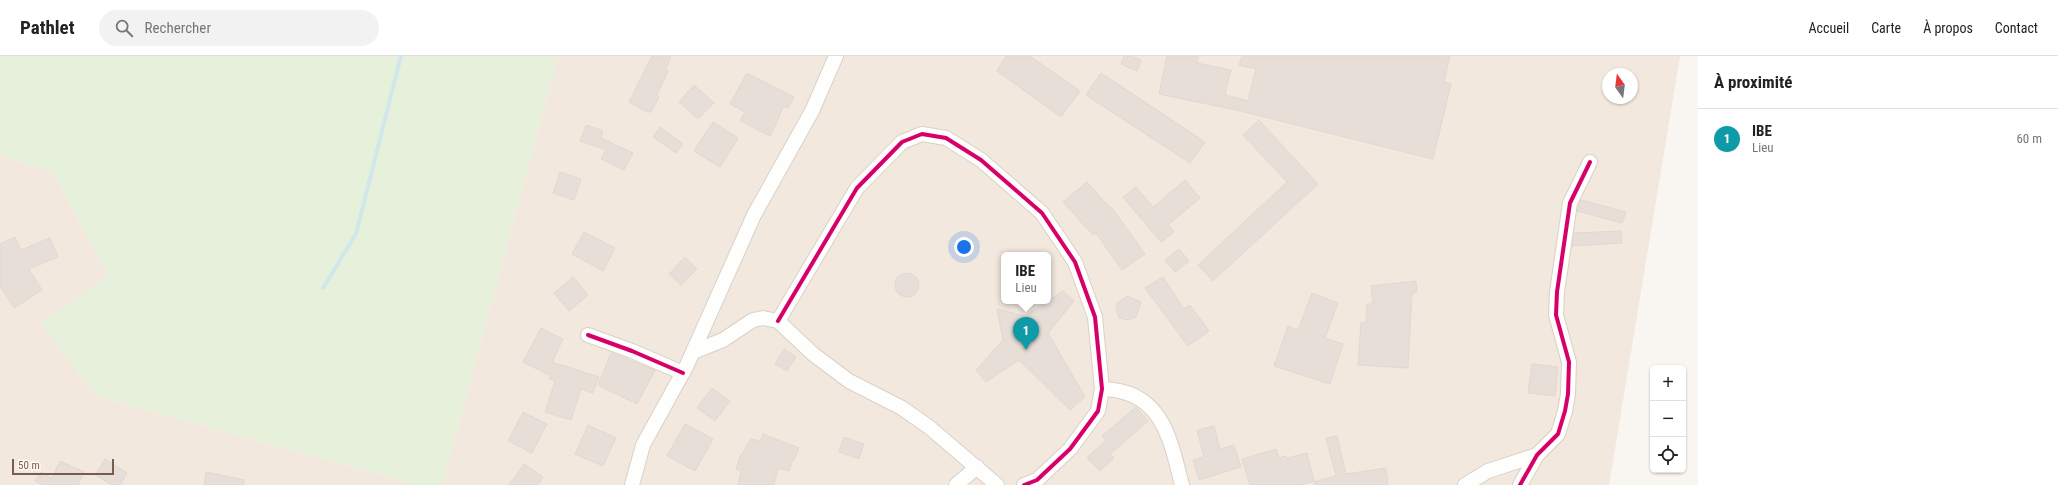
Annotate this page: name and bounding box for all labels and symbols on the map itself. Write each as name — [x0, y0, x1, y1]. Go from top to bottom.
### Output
north arrow — [1602, 68, 1638, 104]
your location — [954, 237, 974, 257]
pin: 1 — [1013, 317, 1039, 350]
scale bar — [12, 457, 114, 476]

